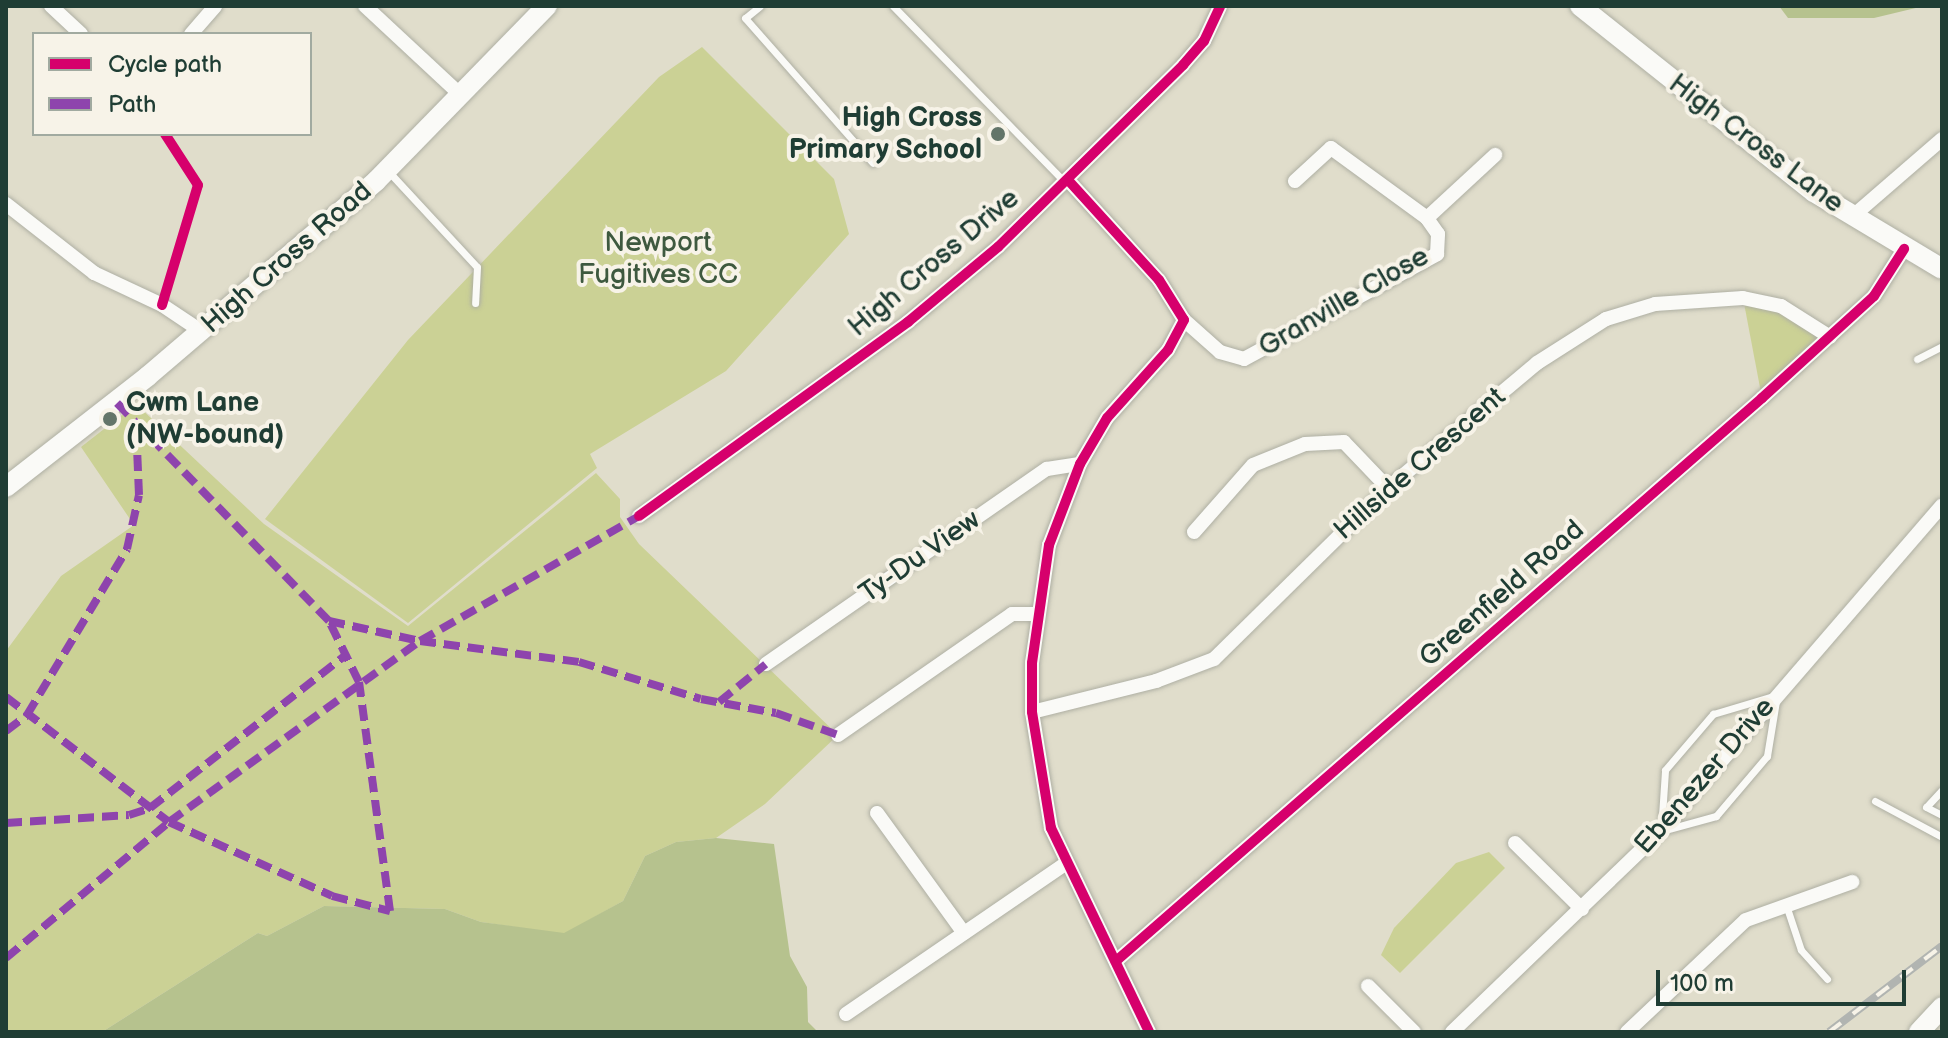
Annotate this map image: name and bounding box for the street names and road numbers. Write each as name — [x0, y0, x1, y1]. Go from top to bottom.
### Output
street label: High Cross Lane — [1662, 67, 1850, 221]
street label: High Cross Road — [195, 175, 379, 341]
street label: High Cross Drive — [842, 182, 1026, 344]
street label: Granville Close — [1253, 240, 1435, 364]
street label: Hillside Crescent — [1327, 380, 1513, 548]
street label: Ty-Du View — [853, 503, 987, 611]
street label: Greenfield Road — [1413, 513, 1591, 675]
street label: Ebenezer Drive — [1628, 691, 1782, 861]

